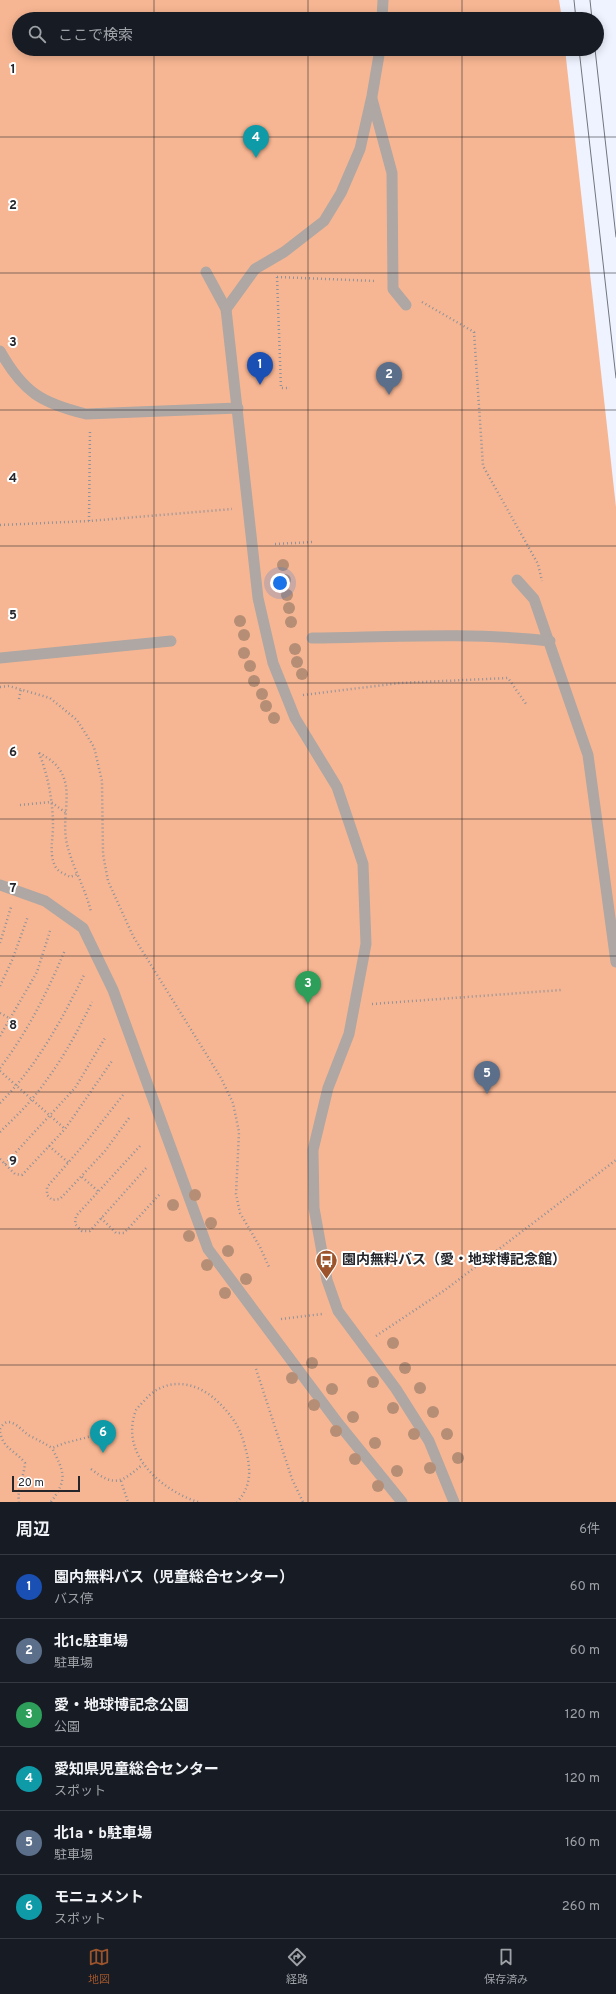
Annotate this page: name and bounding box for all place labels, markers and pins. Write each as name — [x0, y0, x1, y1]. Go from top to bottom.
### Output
pin: 4 — [243, 125, 269, 158]
pin: 1 — [247, 352, 273, 385]
pin: 2 — [376, 362, 402, 395]
pin: 3 — [295, 971, 321, 1004]
pin: 5 — [474, 1061, 500, 1094]
bus stop icon: 園内無料バス（愛・地球博記念館） — [314, 1247, 340, 1280]
place label: 園内無料バス（愛・地球博記念館） — [342, 1251, 566, 1269]
pin: 6 — [90, 1420, 116, 1453]

